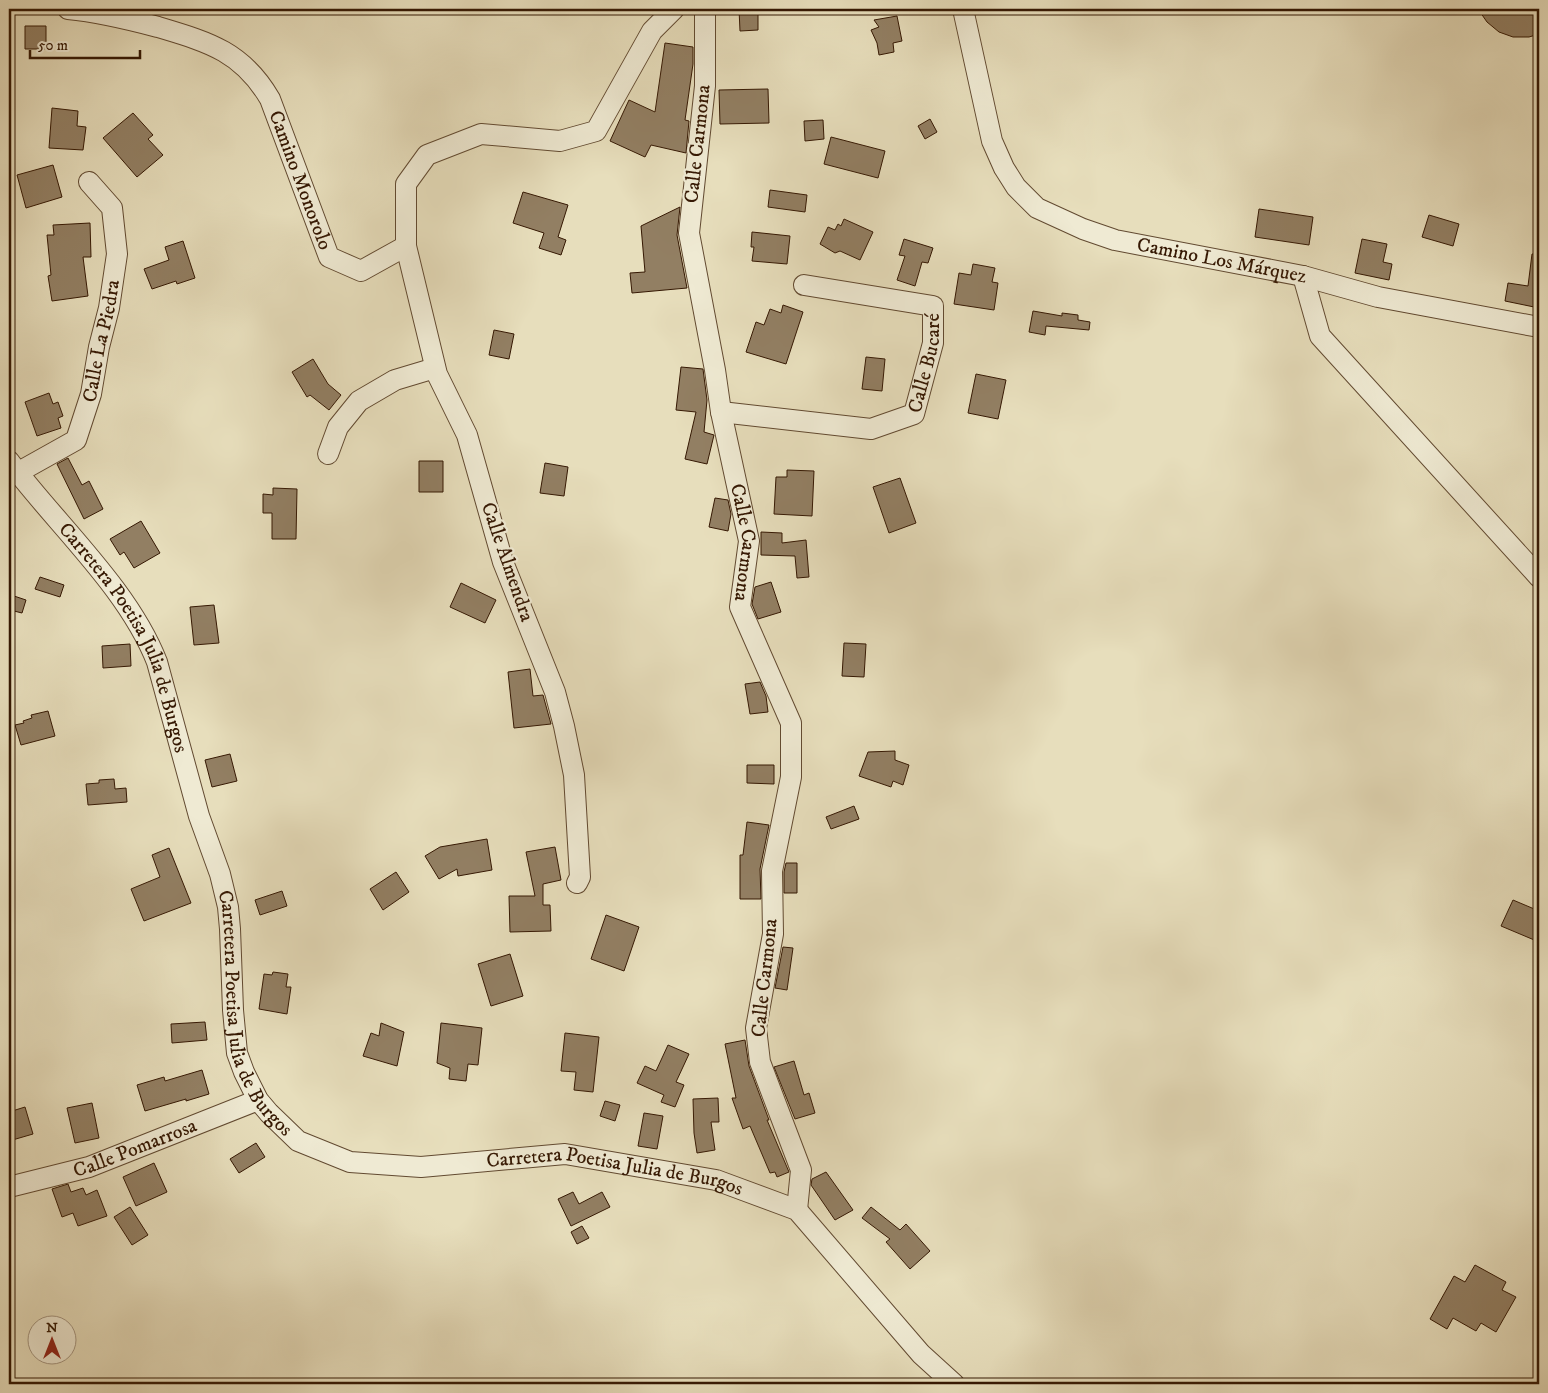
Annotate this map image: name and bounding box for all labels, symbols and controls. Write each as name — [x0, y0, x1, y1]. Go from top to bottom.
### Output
scale bar — [30, 28, 140, 60]
text: 50 m — [38, 36, 68, 55]
street label: Calle Carmona — [679, 83, 717, 205]
street label: Camino Monorolo — [263, 107, 338, 253]
street label: Camino Los Márquez — [1135, 232, 1309, 289]
street label: Calle La Piedra — [77, 278, 126, 406]
street label: Calle Bucaré — [902, 313, 946, 416]
street label: Calle Carmona — [724, 481, 761, 604]
street label: Calle Almendra — [475, 499, 539, 625]
street label: Carretera Poetisa Julia de Burgos — [53, 517, 194, 756]
street label: Carretera Poetisa Julia de Burgos — [212, 888, 298, 1142]
street label: Calle Carmona — [746, 917, 784, 1039]
street label: Calle Pomarrosa — [71, 1113, 201, 1183]
street label: Carretera Poetisa Julia de Burgos — [485, 1141, 747, 1201]
north arrow — [28, 1316, 78, 1366]
text: N — [46, 1319, 58, 1337]

